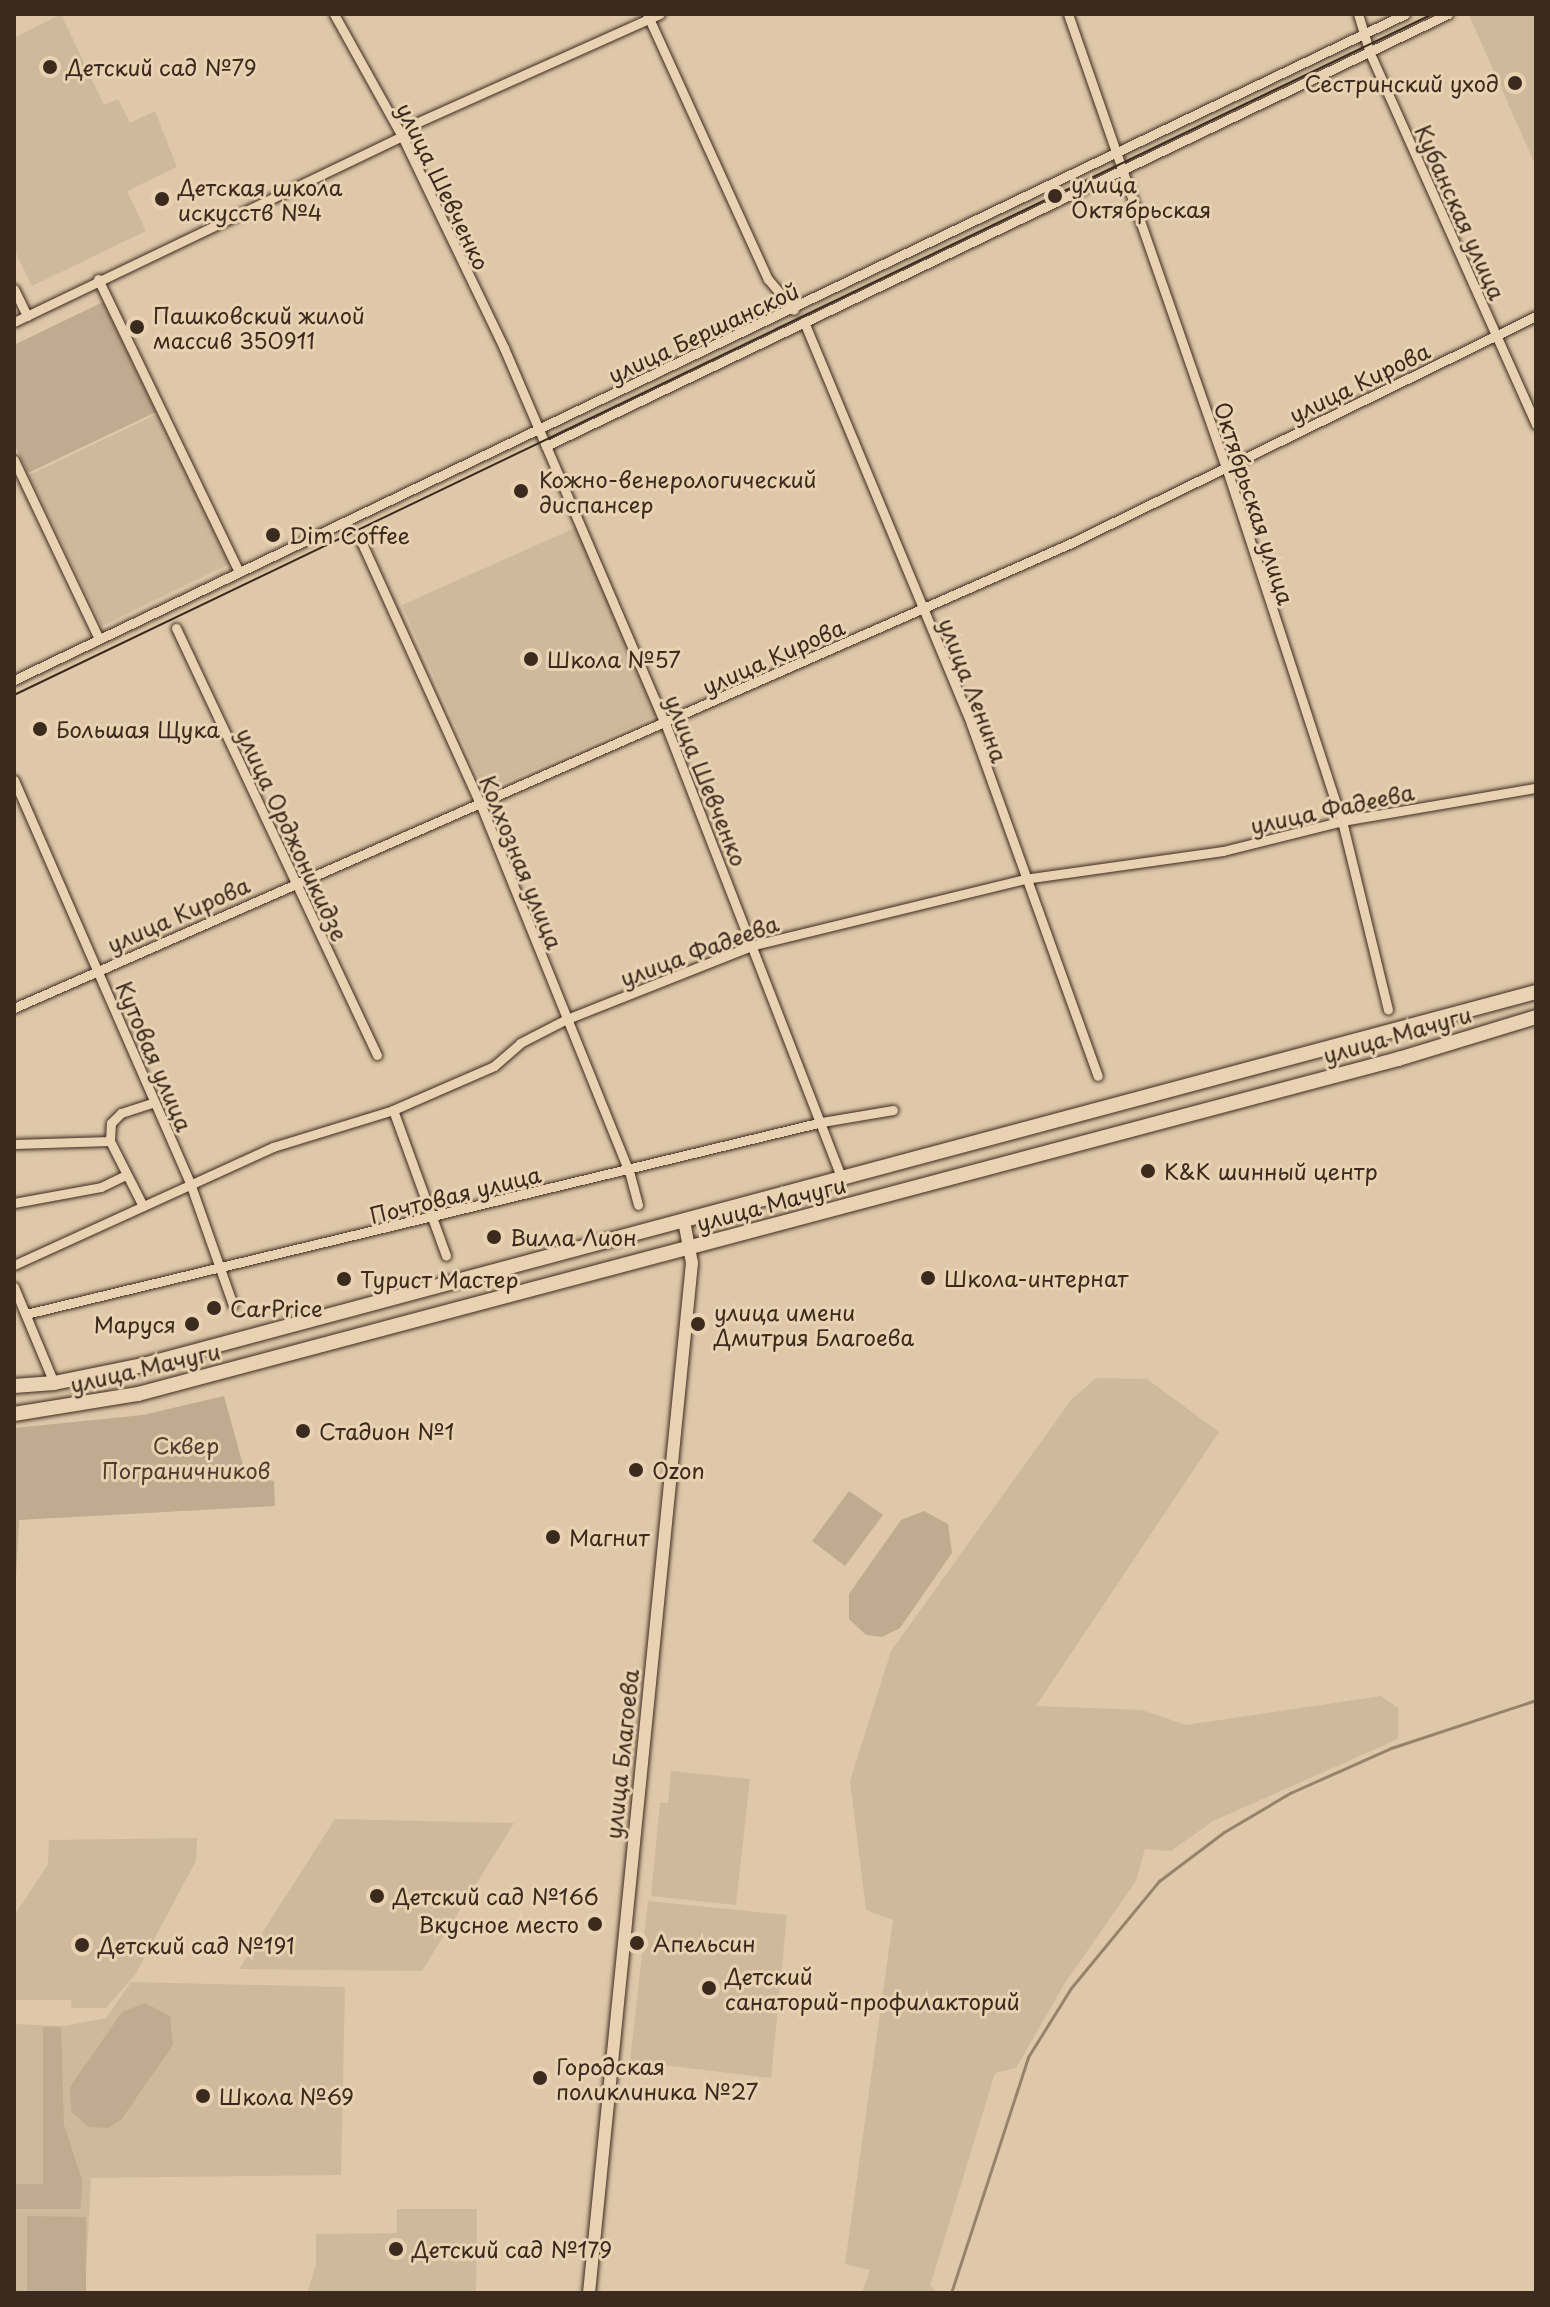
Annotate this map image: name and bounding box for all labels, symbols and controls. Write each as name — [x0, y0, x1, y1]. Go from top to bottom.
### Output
place label: Детский сад №79 — [66, 54, 258, 80]
marker: Детский сад №79 — [41, 58, 59, 76]
place label: Сестринский уход — [1304, 70, 1499, 96]
marker: Сестринский уход — [1506, 74, 1524, 92]
street label: улица Шевченко — [392, 98, 496, 274]
street label: Кубанская улица — [1410, 120, 1512, 304]
place label: улица Октябрьская — [1071, 170, 1211, 222]
place label: Детская школа искусств №4 — [178, 173, 343, 224]
marker: улица Октябрьская — [1046, 187, 1064, 205]
marker: Детская школа искусств №4 — [153, 190, 171, 208]
street label: улица Бершанской — [603, 276, 803, 388]
place label: Пашковский жилой массив 350911 — [153, 301, 366, 352]
marker: Пашковский жилой массив 350911 — [128, 318, 146, 336]
street label: улица Кирова — [1284, 336, 1434, 428]
street label: Октябрьская улица — [1209, 397, 1301, 609]
place label: Кожно-венерологический диспансер — [539, 465, 817, 516]
marker: Кожно-венерологический диспансер — [510, 480, 532, 502]
place label: Dim Coffee — [289, 522, 409, 548]
marker: Dim Coffee — [264, 526, 282, 544]
street label: улица Кирова — [697, 613, 849, 699]
street label: улица Ленина — [934, 613, 1014, 767]
place label: Школа №57 — [547, 646, 681, 672]
marker: Школа №57 — [522, 650, 540, 668]
street label: улица Шевченко — [660, 690, 754, 870]
place label: Большая Щука — [56, 716, 220, 742]
marker: Большая Щука — [31, 720, 49, 738]
street label: улица Орджоникидзе — [232, 723, 354, 945]
street label: Колхозная улица — [475, 771, 569, 953]
street label: улица Фадеева — [1248, 778, 1416, 838]
street label: улица Кирова — [102, 871, 254, 957]
street label: улица Фадеева — [616, 909, 782, 991]
street label: Кутовая улица — [111, 977, 199, 1135]
street label: улица Мачуги — [1319, 1000, 1475, 1068]
place label: K&K шинный центр — [1164, 1158, 1378, 1184]
street label: Почтовая улица — [366, 1160, 544, 1228]
marker: K&K шинный центр — [1139, 1162, 1157, 1180]
street label: улица Мачуги — [693, 1170, 849, 1236]
place label: Вилла Лион — [510, 1224, 637, 1250]
marker: Вилла Лион — [485, 1228, 503, 1246]
place label: Школа-интернат — [944, 1265, 1128, 1291]
place label: Турист Мастер — [360, 1266, 520, 1292]
marker: Школа-интернат — [919, 1269, 937, 1287]
marker: Турист Мастер — [335, 1270, 353, 1288]
place label: CarPrice — [230, 1295, 323, 1321]
place label: улица имени Дмитрия Благоева — [714, 1298, 916, 1350]
marker: CarPrice — [205, 1299, 223, 1317]
place label: Маруся — [94, 1311, 176, 1337]
marker: Маруся — [183, 1315, 201, 1333]
marker: улица имени Дмитрия Благоева — [689, 1315, 707, 1333]
street label: улица Мачуги — [67, 1337, 223, 1397]
place label: Стадион №1 — [319, 1418, 455, 1444]
marker: Стадион №1 — [294, 1422, 312, 1440]
park label: Сквер Пограничников — [102, 1431, 270, 1482]
place label: Ozon — [652, 1457, 705, 1483]
marker: Ozon — [627, 1461, 645, 1479]
place label: Магнит — [569, 1524, 649, 1550]
marker: Магнит — [544, 1528, 562, 1546]
street label: улица Благоева — [599, 1667, 643, 1841]
place label: Детский сад №166 — [393, 1883, 601, 1909]
marker: Детский сад №166 — [368, 1887, 386, 1905]
place label: Вкусное место — [418, 1911, 579, 1937]
marker: Вкусное место — [586, 1915, 604, 1933]
place label: Апельсин — [653, 1930, 756, 1956]
place label: Детский сад №191 — [98, 1932, 296, 1958]
marker: Апельсин — [628, 1934, 646, 1952]
marker: Детский сад №191 — [73, 1936, 91, 1954]
place label: Детский санаторий-профилакторий — [725, 1962, 1020, 2014]
marker: Детский санаторий-профилакторий — [700, 1979, 718, 1997]
place label: Городская поликлиника №27 — [556, 2052, 758, 2104]
marker: Городская поликлиника №27 — [531, 2069, 549, 2087]
place label: Школа №69 — [219, 2083, 355, 2109]
marker: Школа №69 — [194, 2087, 212, 2105]
place label: Детский сад №179 — [412, 2236, 614, 2262]
marker: Детский сад №179 — [387, 2240, 405, 2258]

